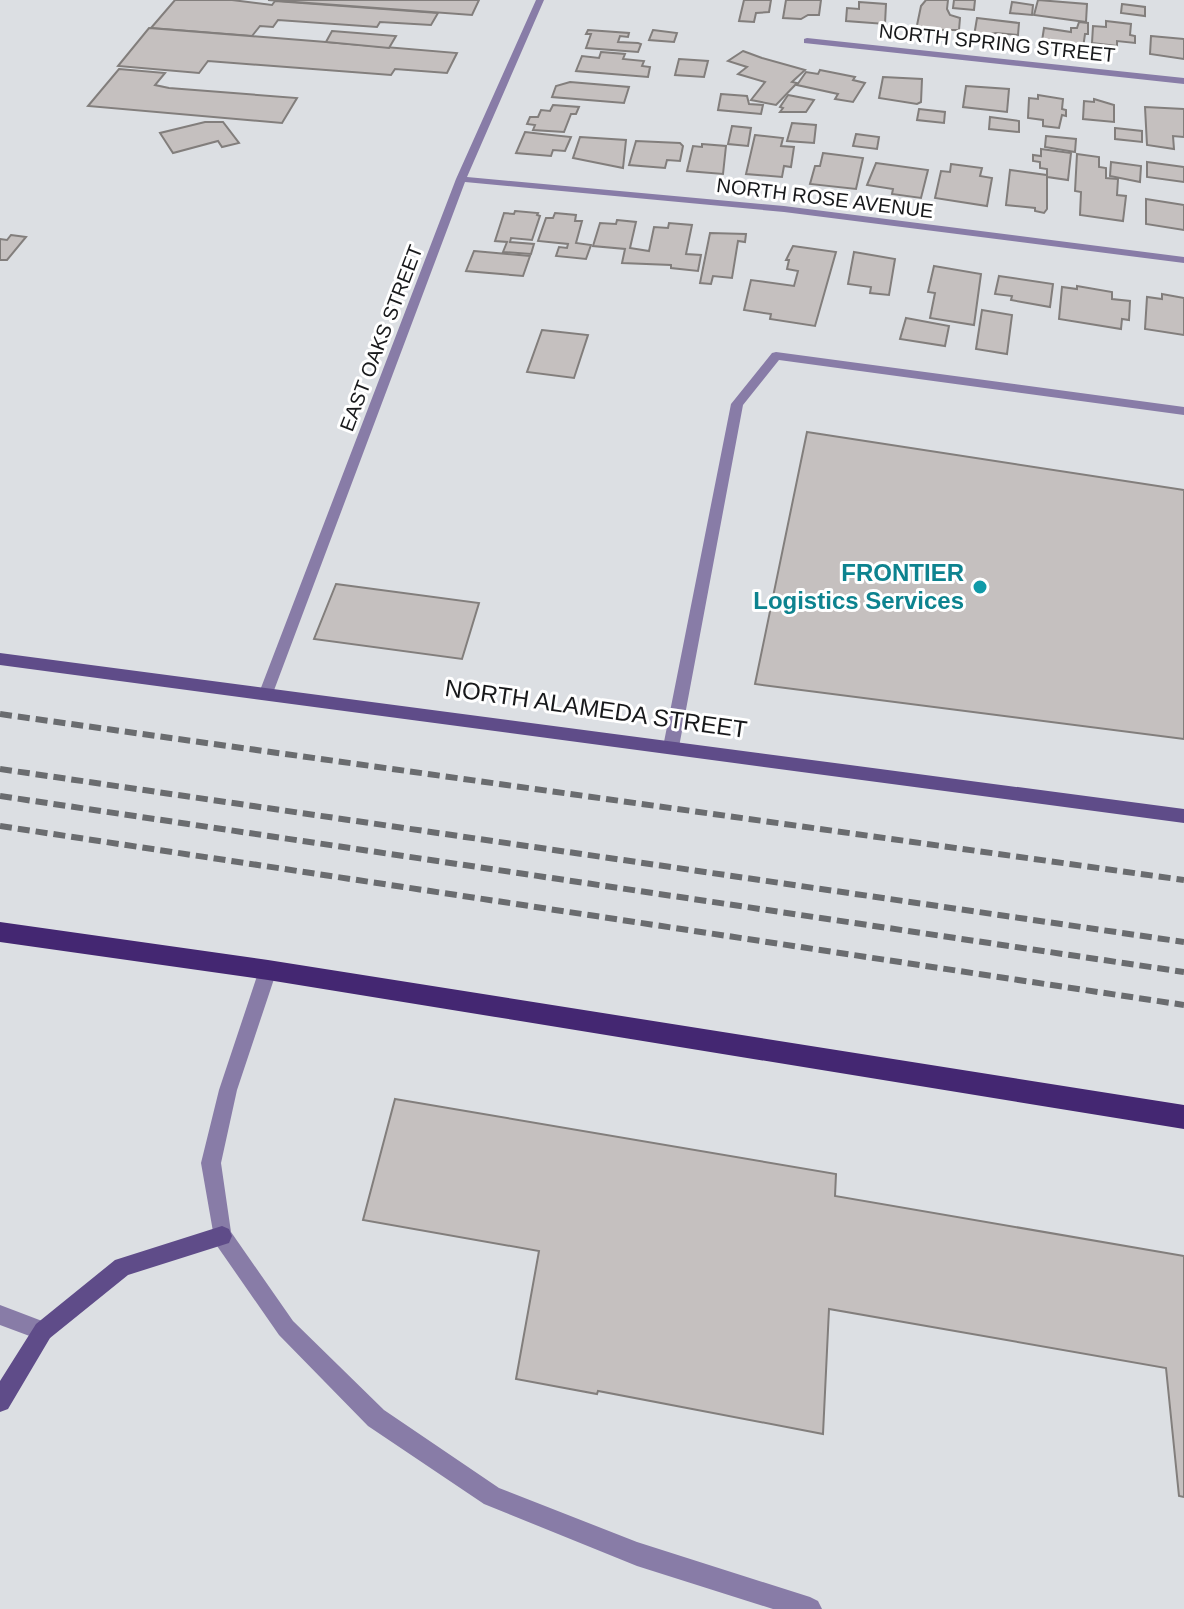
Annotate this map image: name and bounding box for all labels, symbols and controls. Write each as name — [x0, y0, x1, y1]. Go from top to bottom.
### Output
street label: NORTH SPRING STREET — [878, 20, 1116, 66]
street label: NORTH ROSE AVENUE — [715, 174, 935, 222]
street label: EAST OAKS STREET — [335, 242, 427, 434]
place label: FRONTIER Logistics Services — [753, 559, 964, 614]
marker: FRONTIER Logistics Services — [971, 578, 989, 596]
street label: NORTH ALAMEDA STREET — [443, 674, 749, 743]

